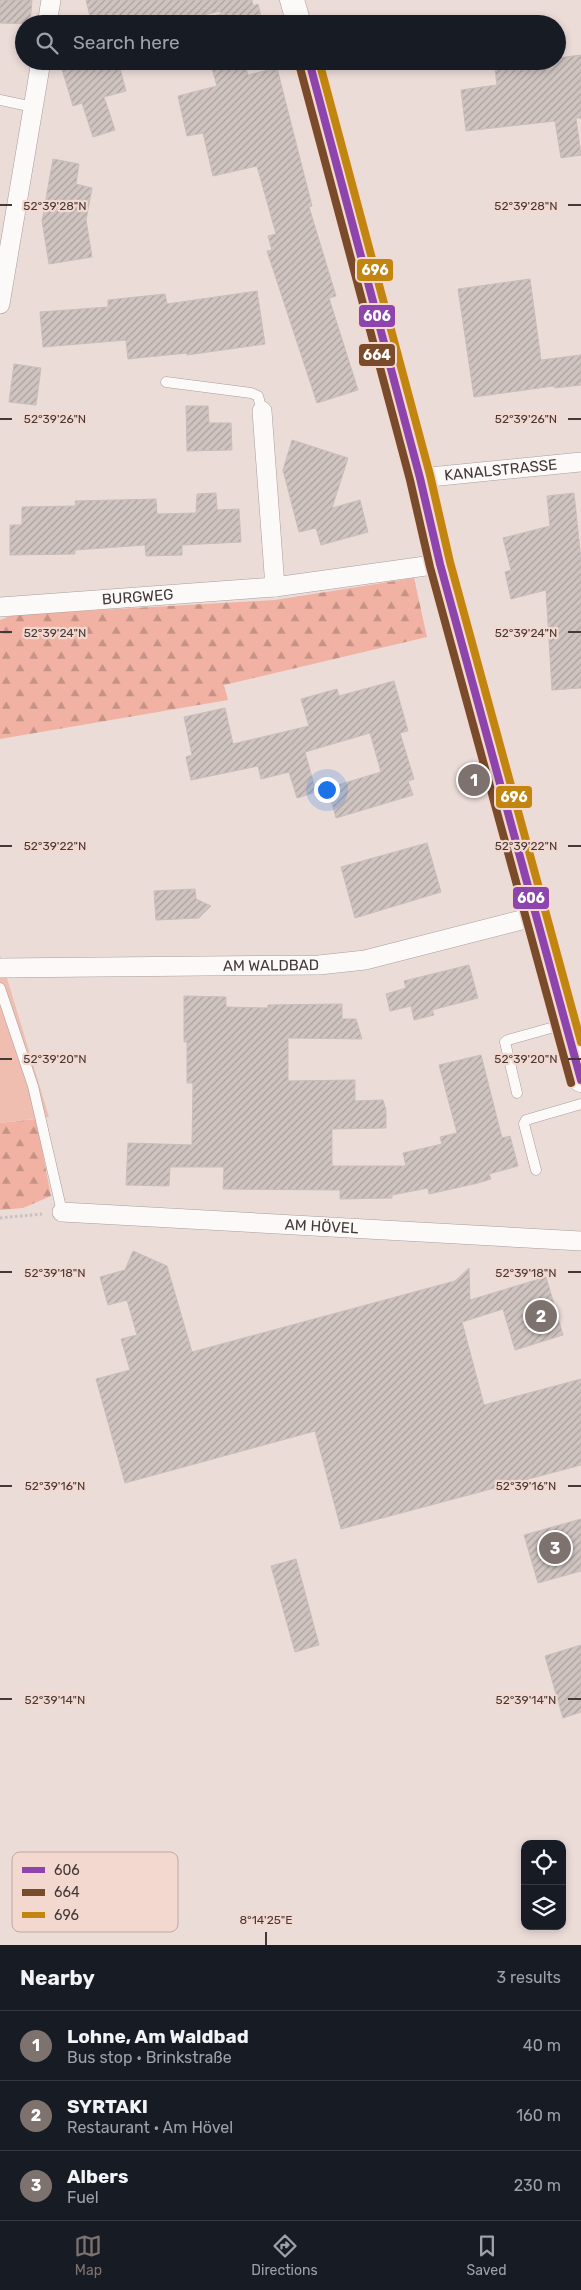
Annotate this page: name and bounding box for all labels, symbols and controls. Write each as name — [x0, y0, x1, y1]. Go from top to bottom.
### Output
search box — [15, 15, 566, 70]
icon: search — [33, 29, 61, 57]
text: Search here — [73, 31, 180, 54]
text: 52°39'28"N — [23, 199, 87, 213]
text: 52°39'28"N — [494, 199, 558, 213]
line badge: 696 — [356, 258, 394, 282]
text: 696 — [361, 262, 389, 279]
line badge: 606 — [358, 304, 396, 328]
text: 606 — [363, 308, 391, 325]
line badge: 664 — [358, 343, 396, 367]
text: 664 — [363, 347, 391, 364]
text: 52°39'26"N — [24, 412, 86, 426]
text: 52°39'26"N — [495, 412, 557, 426]
street label: KANALSTRASSE — [443, 455, 558, 485]
street label: BURGWEG — [101, 585, 174, 609]
text: 52°39'24"N — [24, 626, 86, 640]
text: 52°39'24"N — [495, 626, 557, 640]
pin: 1 — [458, 761, 490, 799]
your location — [314, 777, 340, 803]
line badge: 696 — [495, 785, 533, 809]
text: 696 — [500, 789, 528, 806]
text: 52°39'22"N — [24, 839, 86, 853]
text: 52°39'22"N — [495, 839, 557, 853]
line badge: 606 — [512, 886, 550, 910]
text: 606 — [517, 890, 545, 907]
street label: AM WALDBAD — [223, 956, 319, 975]
text: 52°39'20"N — [23, 1052, 87, 1066]
text: 52°39'20"N — [494, 1052, 558, 1066]
street label: AM HÖVEL — [284, 1215, 359, 1238]
text: 52°39'18"N — [24, 1266, 86, 1280]
text: 52°39'18"N — [495, 1266, 557, 1280]
pin: 2 — [525, 1297, 557, 1335]
text: 52°39'16"N — [25, 1479, 85, 1493]
text: 52°39'16"N — [496, 1479, 556, 1493]
pin: 3 — [539, 1529, 571, 1567]
text: 52°39'14"N — [25, 1693, 85, 1707]
text: 52°39'14"N — [496, 1693, 556, 1707]
map controls — [521, 1840, 566, 1930]
button: locate — [521, 1840, 566, 1885]
legend — [12, 1852, 178, 1932]
text: 606 — [54, 1862, 80, 1879]
text: 664 — [54, 1884, 80, 1901]
button: layers — [521, 1885, 566, 1930]
text: 696 — [54, 1907, 79, 1924]
text: 8°14'25"E — [239, 1913, 293, 1927]
text: Nearby — [20, 1965, 95, 1990]
text: 3 results — [496, 1968, 561, 1987]
text: Lohne, Am Waldbad — [67, 2025, 249, 2048]
text: 1 — [32, 2036, 40, 2055]
text: 40 m — [523, 2036, 561, 2055]
text: Bus stop · Brinkstraße — [67, 2048, 232, 2067]
text: SYRTAKI — [67, 2095, 148, 2118]
text: 2 — [31, 2106, 41, 2125]
text: 160 m — [516, 2106, 561, 2125]
text: Restaurant · Am Hövel — [67, 2118, 233, 2137]
text: Albers — [67, 2165, 128, 2188]
text: 3 — [31, 2176, 41, 2195]
text: 230 m — [514, 2176, 561, 2195]
text: Fuel — [67, 2188, 99, 2207]
tab: Map — [74, 2232, 102, 2279]
tab: Directions — [251, 2232, 318, 2279]
tab: Saved — [467, 2232, 507, 2279]

